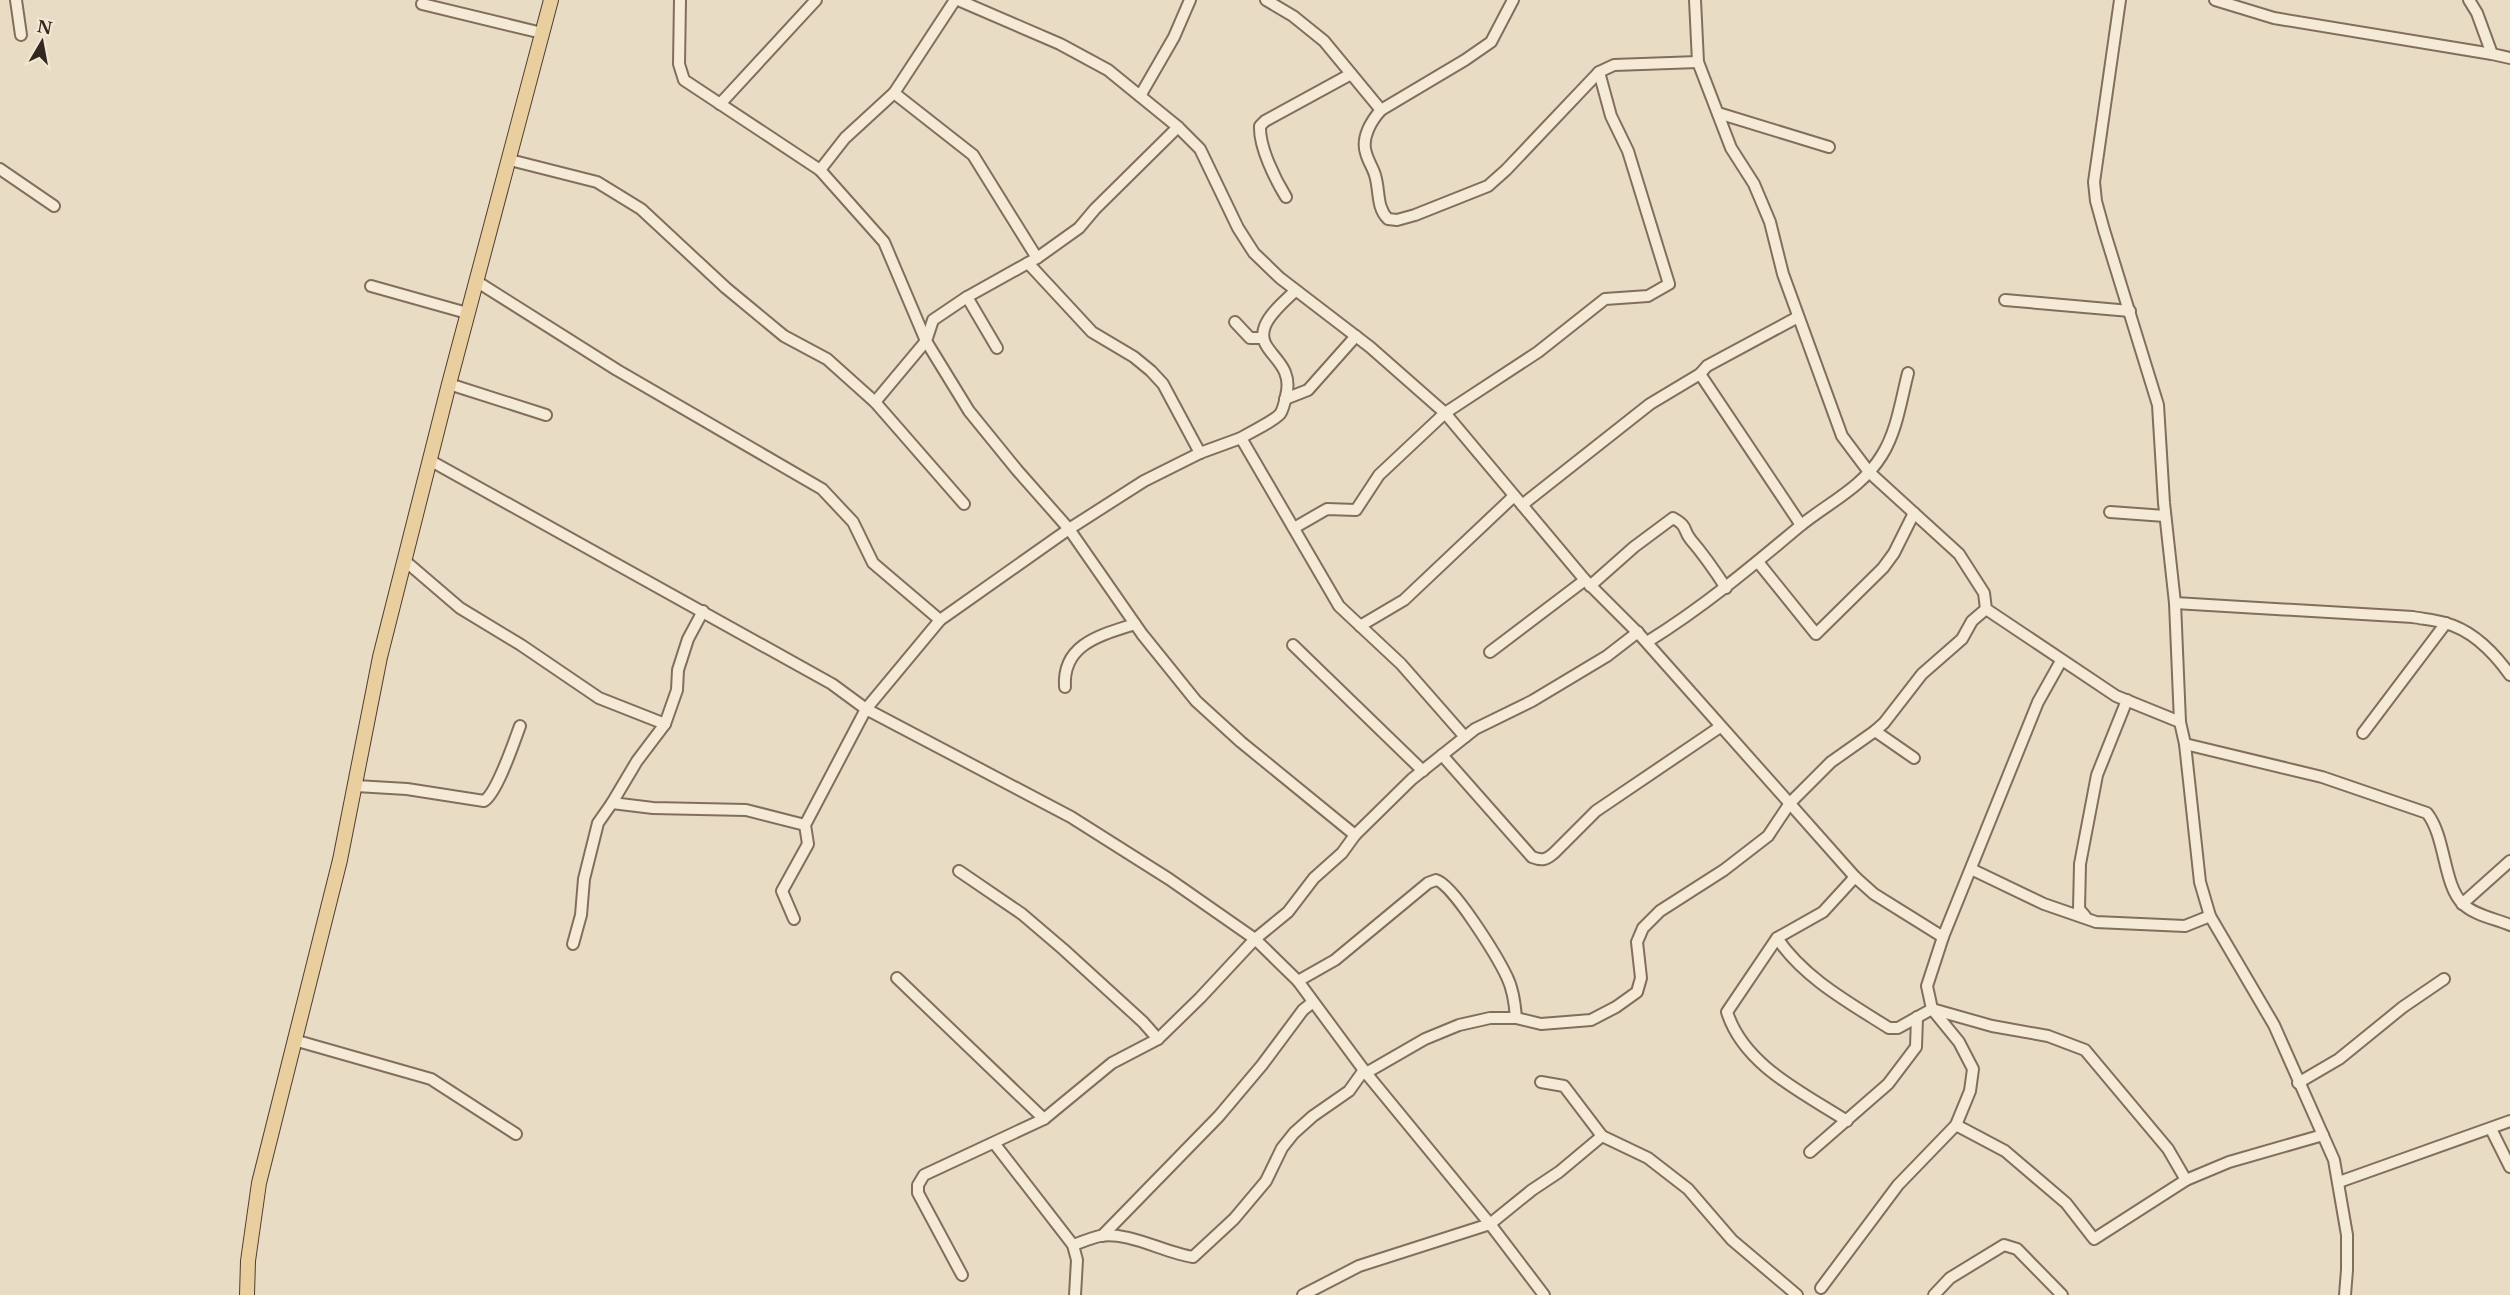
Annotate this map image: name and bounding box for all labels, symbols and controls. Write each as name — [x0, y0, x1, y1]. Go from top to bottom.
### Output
north arrow — [12, 12, 72, 72]
text: N — [35, 16, 54, 38]

